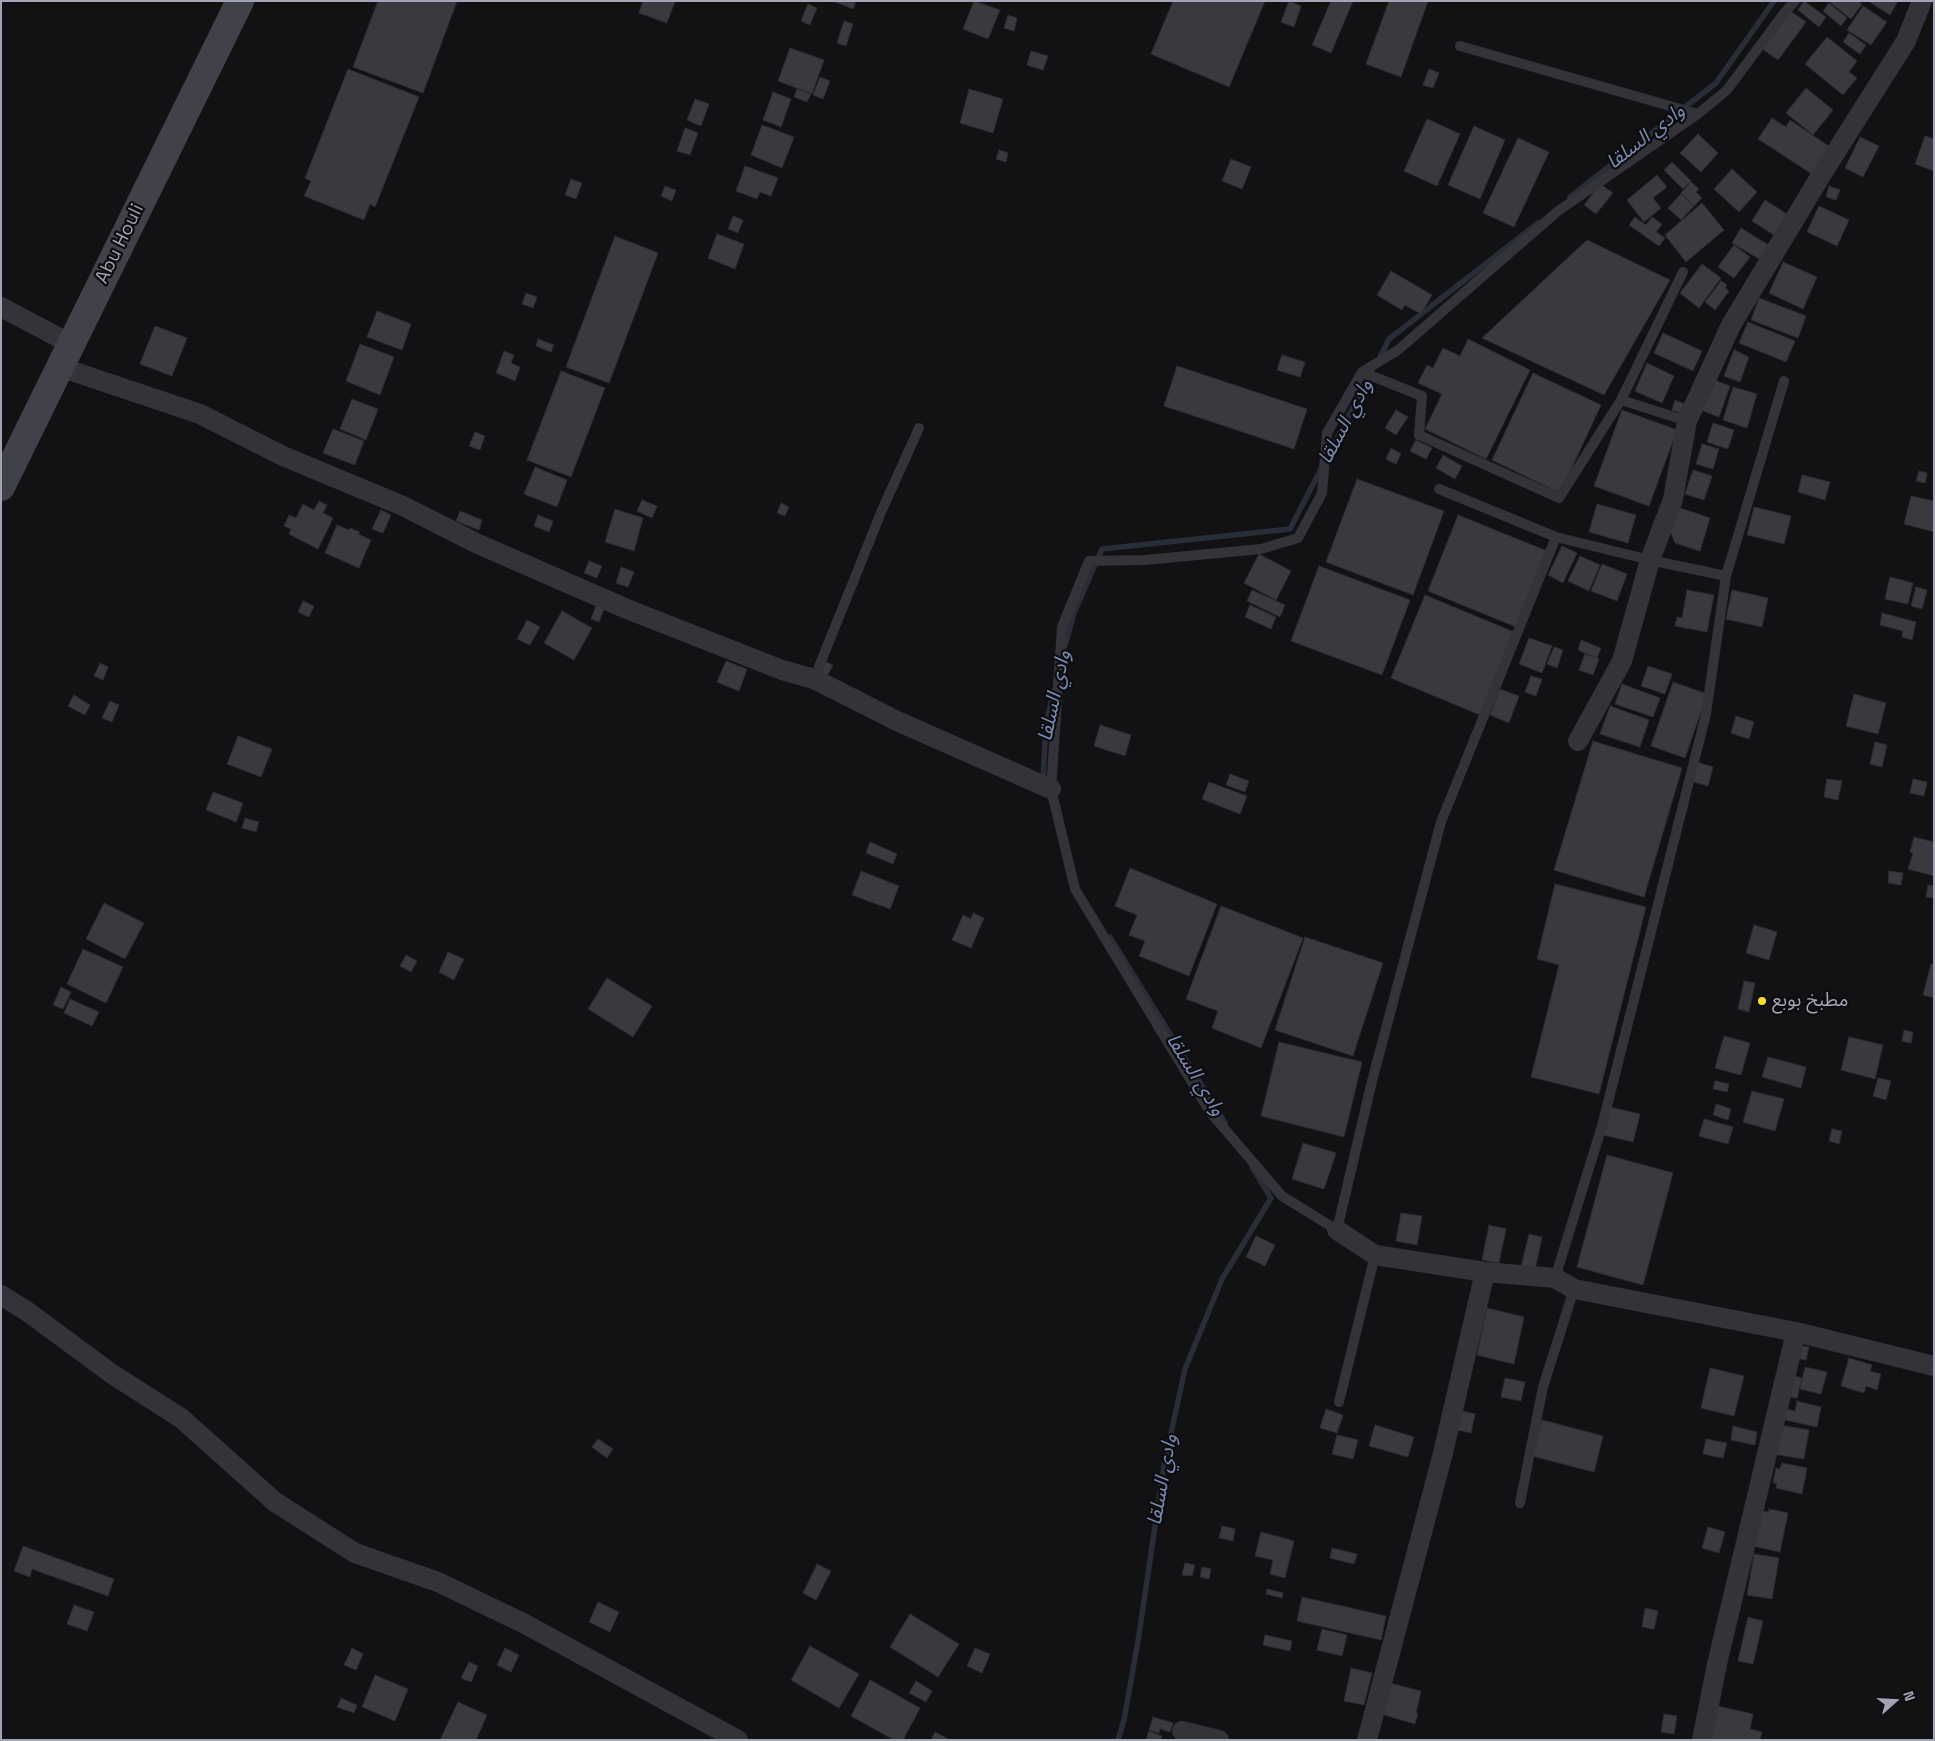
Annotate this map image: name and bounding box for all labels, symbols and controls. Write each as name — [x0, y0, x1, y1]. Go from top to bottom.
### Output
water label: وادي السلقا — [1602, 99, 1690, 175]
street label: Abu Houli — [91, 200, 149, 288]
water label: وادي السلقا — [1314, 376, 1378, 468]
water label: وادي السلقا — [1034, 648, 1076, 744]
place label: مطبخ بوبع — [1772, 990, 1848, 1012]
marker: مطبخ بوبع — [1756, 995, 1768, 1007]
water label: وادي السلقا — [1160, 1030, 1230, 1120]
water label: وادي السلقا — [1143, 1432, 1183, 1528]
north arrow — [1870, 1676, 1920, 1726]
text: N — [1899, 1689, 1919, 1703]

